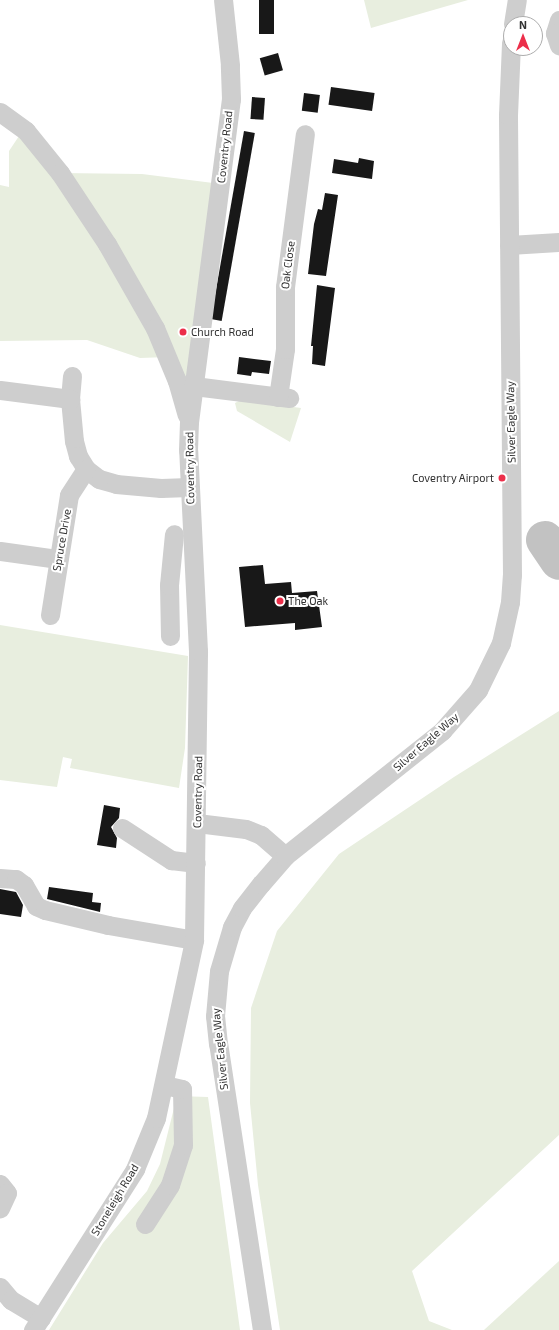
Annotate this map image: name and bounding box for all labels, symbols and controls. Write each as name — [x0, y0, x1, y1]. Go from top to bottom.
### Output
north arrow — [503, 16, 543, 56]
text: N — [519, 18, 527, 31]
street label: Coventry Road — [215, 110, 235, 184]
street label: Oak Close — [278, 240, 298, 290]
place label: Church Road — [191, 325, 254, 339]
marker: Church Road — [178, 327, 188, 337]
street label: Silver Eagle Way — [504, 381, 518, 463]
street label: Coventry Road — [183, 432, 197, 504]
place label: Coventry Airport — [411, 471, 494, 485]
marker: Coventry Airport — [497, 473, 507, 483]
street label: Spruce Drive — [50, 508, 74, 572]
place label: The Oak — [288, 594, 328, 608]
marker: The Oak — [275, 596, 285, 606]
street label: Silver Eagle Way — [391, 710, 461, 774]
street label: Coventry Road — [191, 756, 205, 828]
street label: Silver Eagle Way — [209, 1007, 231, 1091]
street label: Stoneleigh Road — [88, 1162, 142, 1238]

